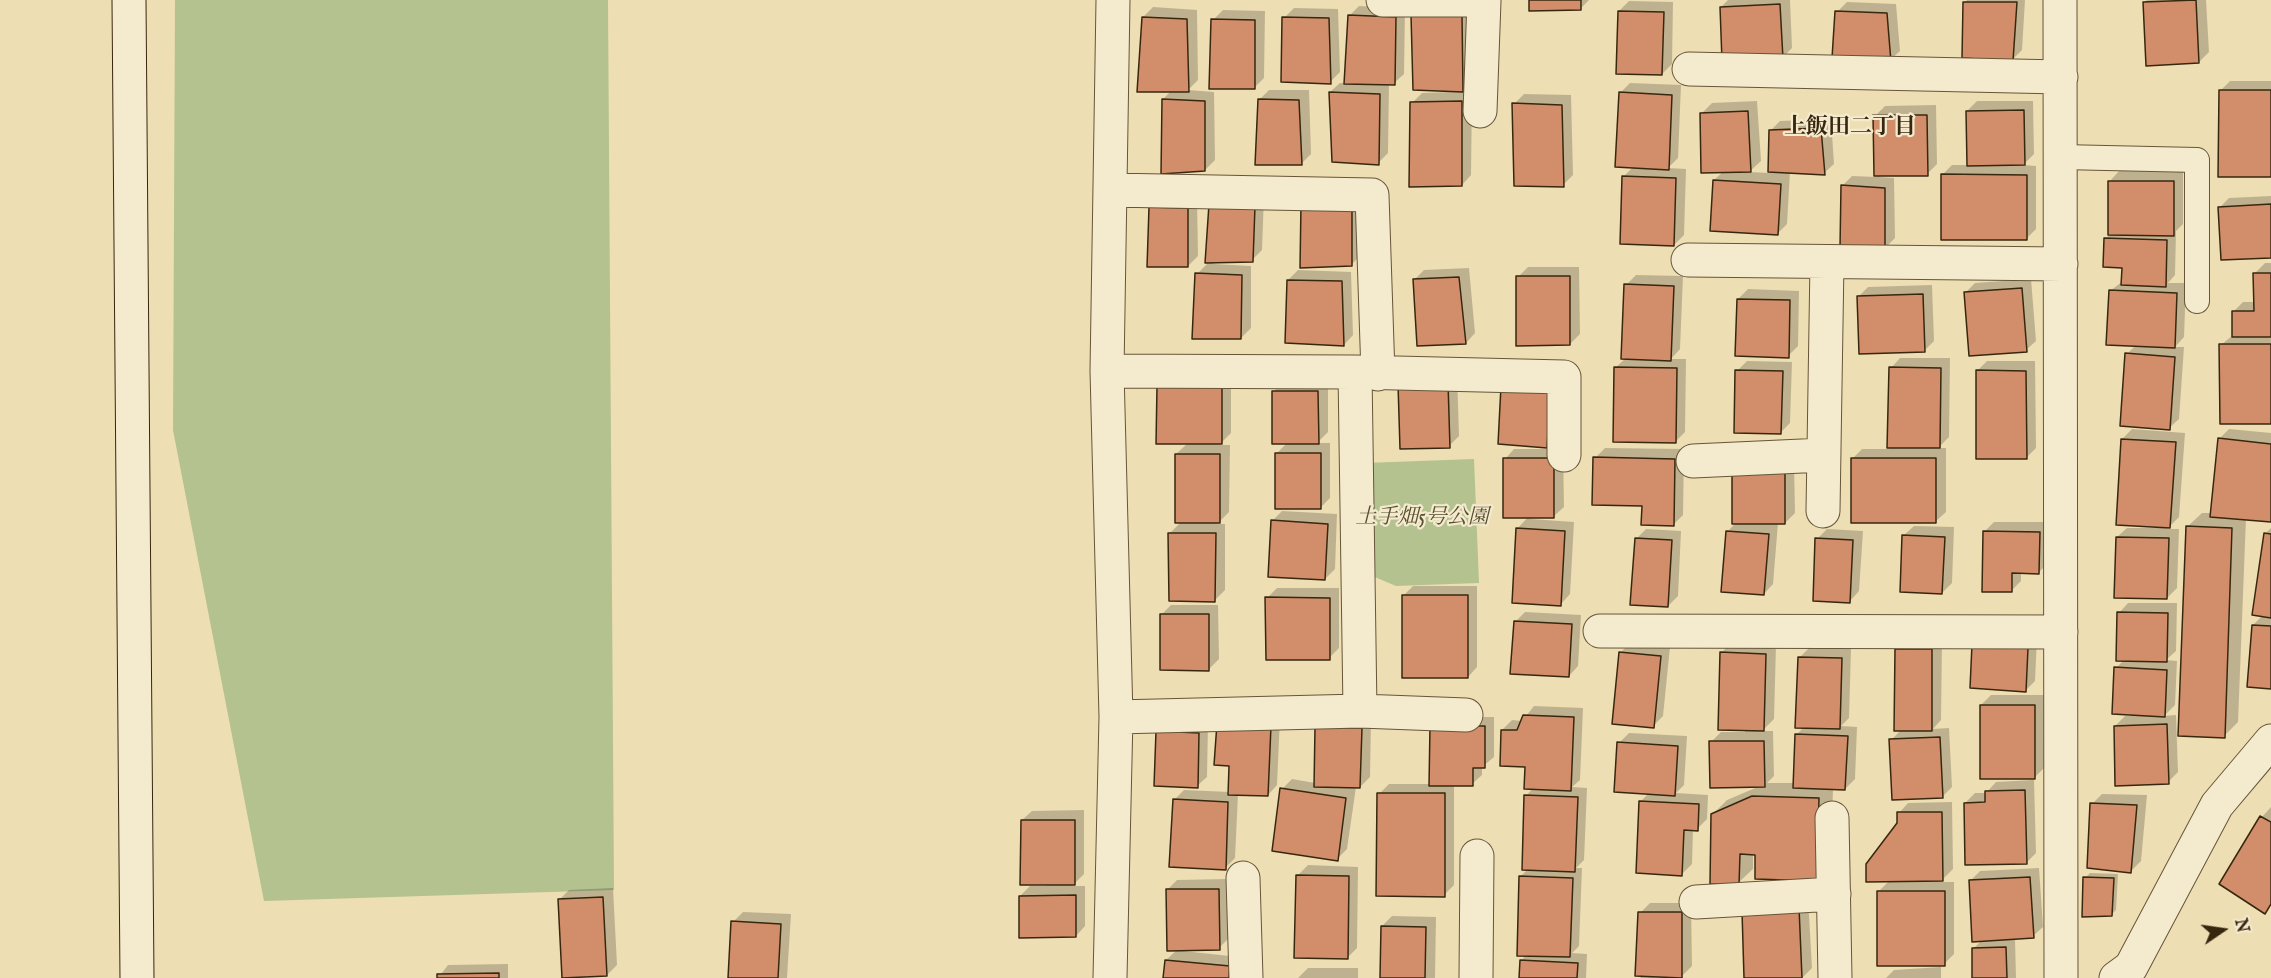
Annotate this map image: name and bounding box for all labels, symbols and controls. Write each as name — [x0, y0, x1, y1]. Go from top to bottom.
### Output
district label: 上飯田二丁目 — [1784, 115, 1916, 141]
park label: 土手畑5号公園 — [1355, 506, 1489, 532]
north arrow — [2193, 900, 2253, 960]
text: N — [2229, 917, 2252, 935]

